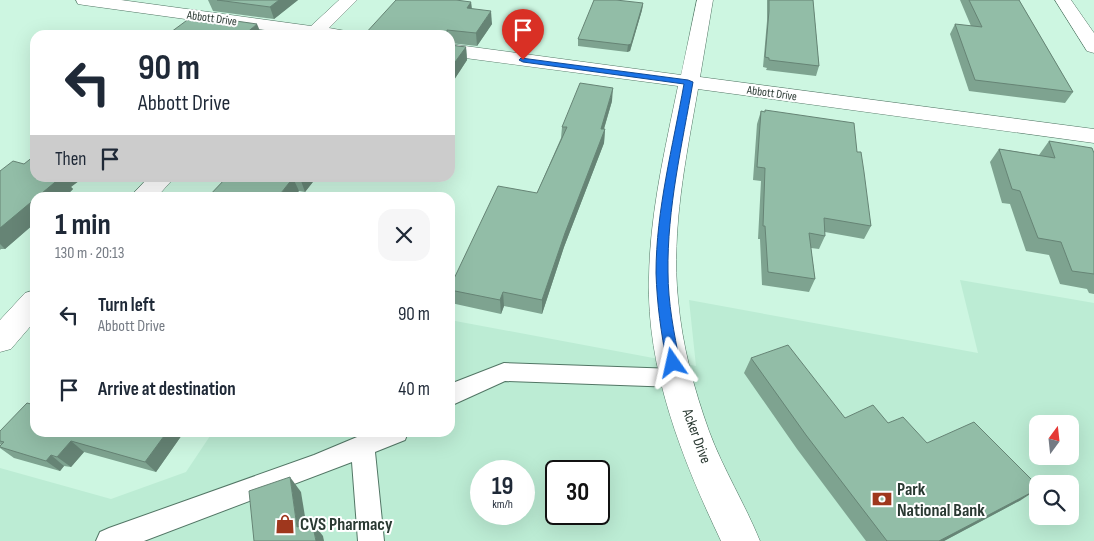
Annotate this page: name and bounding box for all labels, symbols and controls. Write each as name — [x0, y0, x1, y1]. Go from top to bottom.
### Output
street label: Abbott Drive — [185, 7, 238, 29]
pin — [502, 9, 544, 60]
icon: arrive — [509, 16, 537, 44]
text: 90 m — [138, 47, 200, 90]
icon: left — [55, 50, 120, 115]
street label: Abbott Drive — [745, 82, 798, 104]
text: Abbott Drive — [138, 90, 230, 117]
icon: arrive — [96, 145, 124, 173]
text: Then — [55, 148, 86, 171]
text: 1 min — [55, 207, 111, 243]
button: close — [378, 209, 430, 261]
text: 130 m · 20:13 — [55, 244, 124, 263]
text: Turn left — [98, 294, 155, 317]
icon: left — [55, 301, 83, 329]
text: 90 m — [398, 303, 430, 326]
text: Abbott Drive — [98, 317, 165, 336]
position arrow — [646, 336, 698, 388]
icon: arrive — [55, 376, 83, 404]
text: Arrive at destination — [98, 378, 236, 401]
text: 40 m — [398, 378, 430, 401]
street label: Acker Drive — [678, 405, 715, 466]
north arrow — [1029, 415, 1079, 465]
map controls — [1029, 415, 1079, 525]
speed limit sign: 30 — [545, 460, 610, 525]
text: 19 — [492, 471, 513, 502]
button: search — [1029, 475, 1079, 525]
place label: Park National Bank — [897, 479, 985, 521]
bank icon: Park National Bank — [871, 488, 893, 510]
text: km/h — [492, 497, 513, 512]
shop icon: CVS Pharmacy — [274, 513, 296, 535]
place label: CVS Pharmacy — [300, 514, 393, 535]

